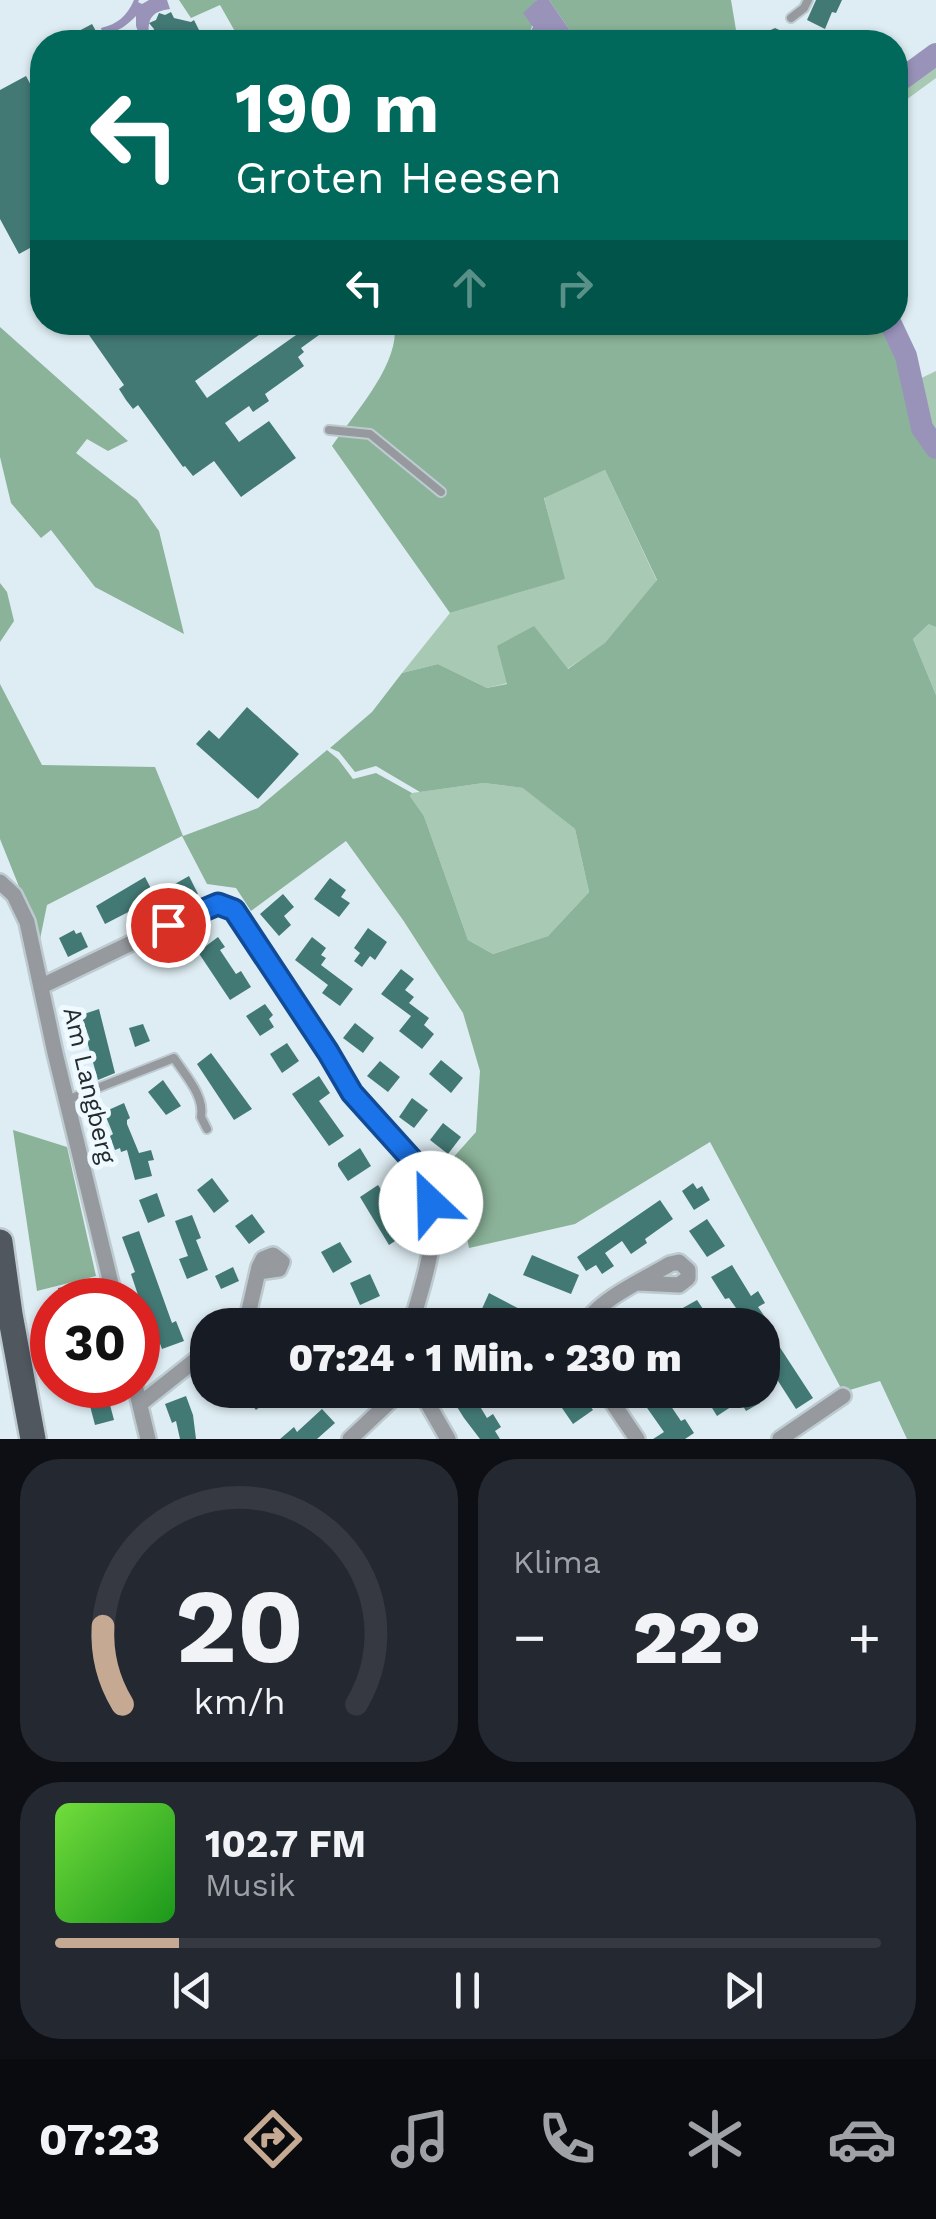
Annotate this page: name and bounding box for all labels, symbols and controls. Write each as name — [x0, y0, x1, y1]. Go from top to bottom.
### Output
text: 190 m — [235, 67, 439, 149]
icon: left — [70, 70, 200, 200]
text: Groten Heesen — [235, 151, 562, 204]
icon: left — [337, 260, 392, 315]
icon: ahead — [442, 260, 497, 315]
icon: right — [547, 260, 602, 315]
pin — [126, 883, 211, 968]
icon: arrive — [141, 898, 196, 953]
street label: Am Langberg — [57, 1004, 122, 1167]
position arrow — [379, 1151, 483, 1255]
speed limit sign: 30 — [30, 1278, 160, 1408]
text: 07:24 · 1 Min. · 230 m — [288, 1336, 682, 1380]
text: Klima — [513, 1543, 601, 1581]
text: 20 — [175, 1565, 303, 1687]
text: 22° — [633, 1593, 761, 1681]
text: − — [513, 1605, 546, 1669]
text: + — [848, 1605, 881, 1669]
text: km/h — [193, 1681, 285, 1723]
text: 102.7 FM — [205, 1822, 366, 1866]
text: Musik — [205, 1866, 295, 1904]
icon: previous — [165, 1963, 220, 2018]
icon: pause — [440, 1963, 495, 2018]
icon: next — [716, 1963, 771, 2018]
icon: directions — [238, 2104, 308, 2174]
icon: music — [385, 2104, 455, 2174]
icon: phone — [532, 2104, 602, 2174]
icon: climate — [680, 2104, 750, 2174]
icon: car — [827, 2104, 897, 2174]
text: 07:23 — [39, 2113, 160, 2166]

